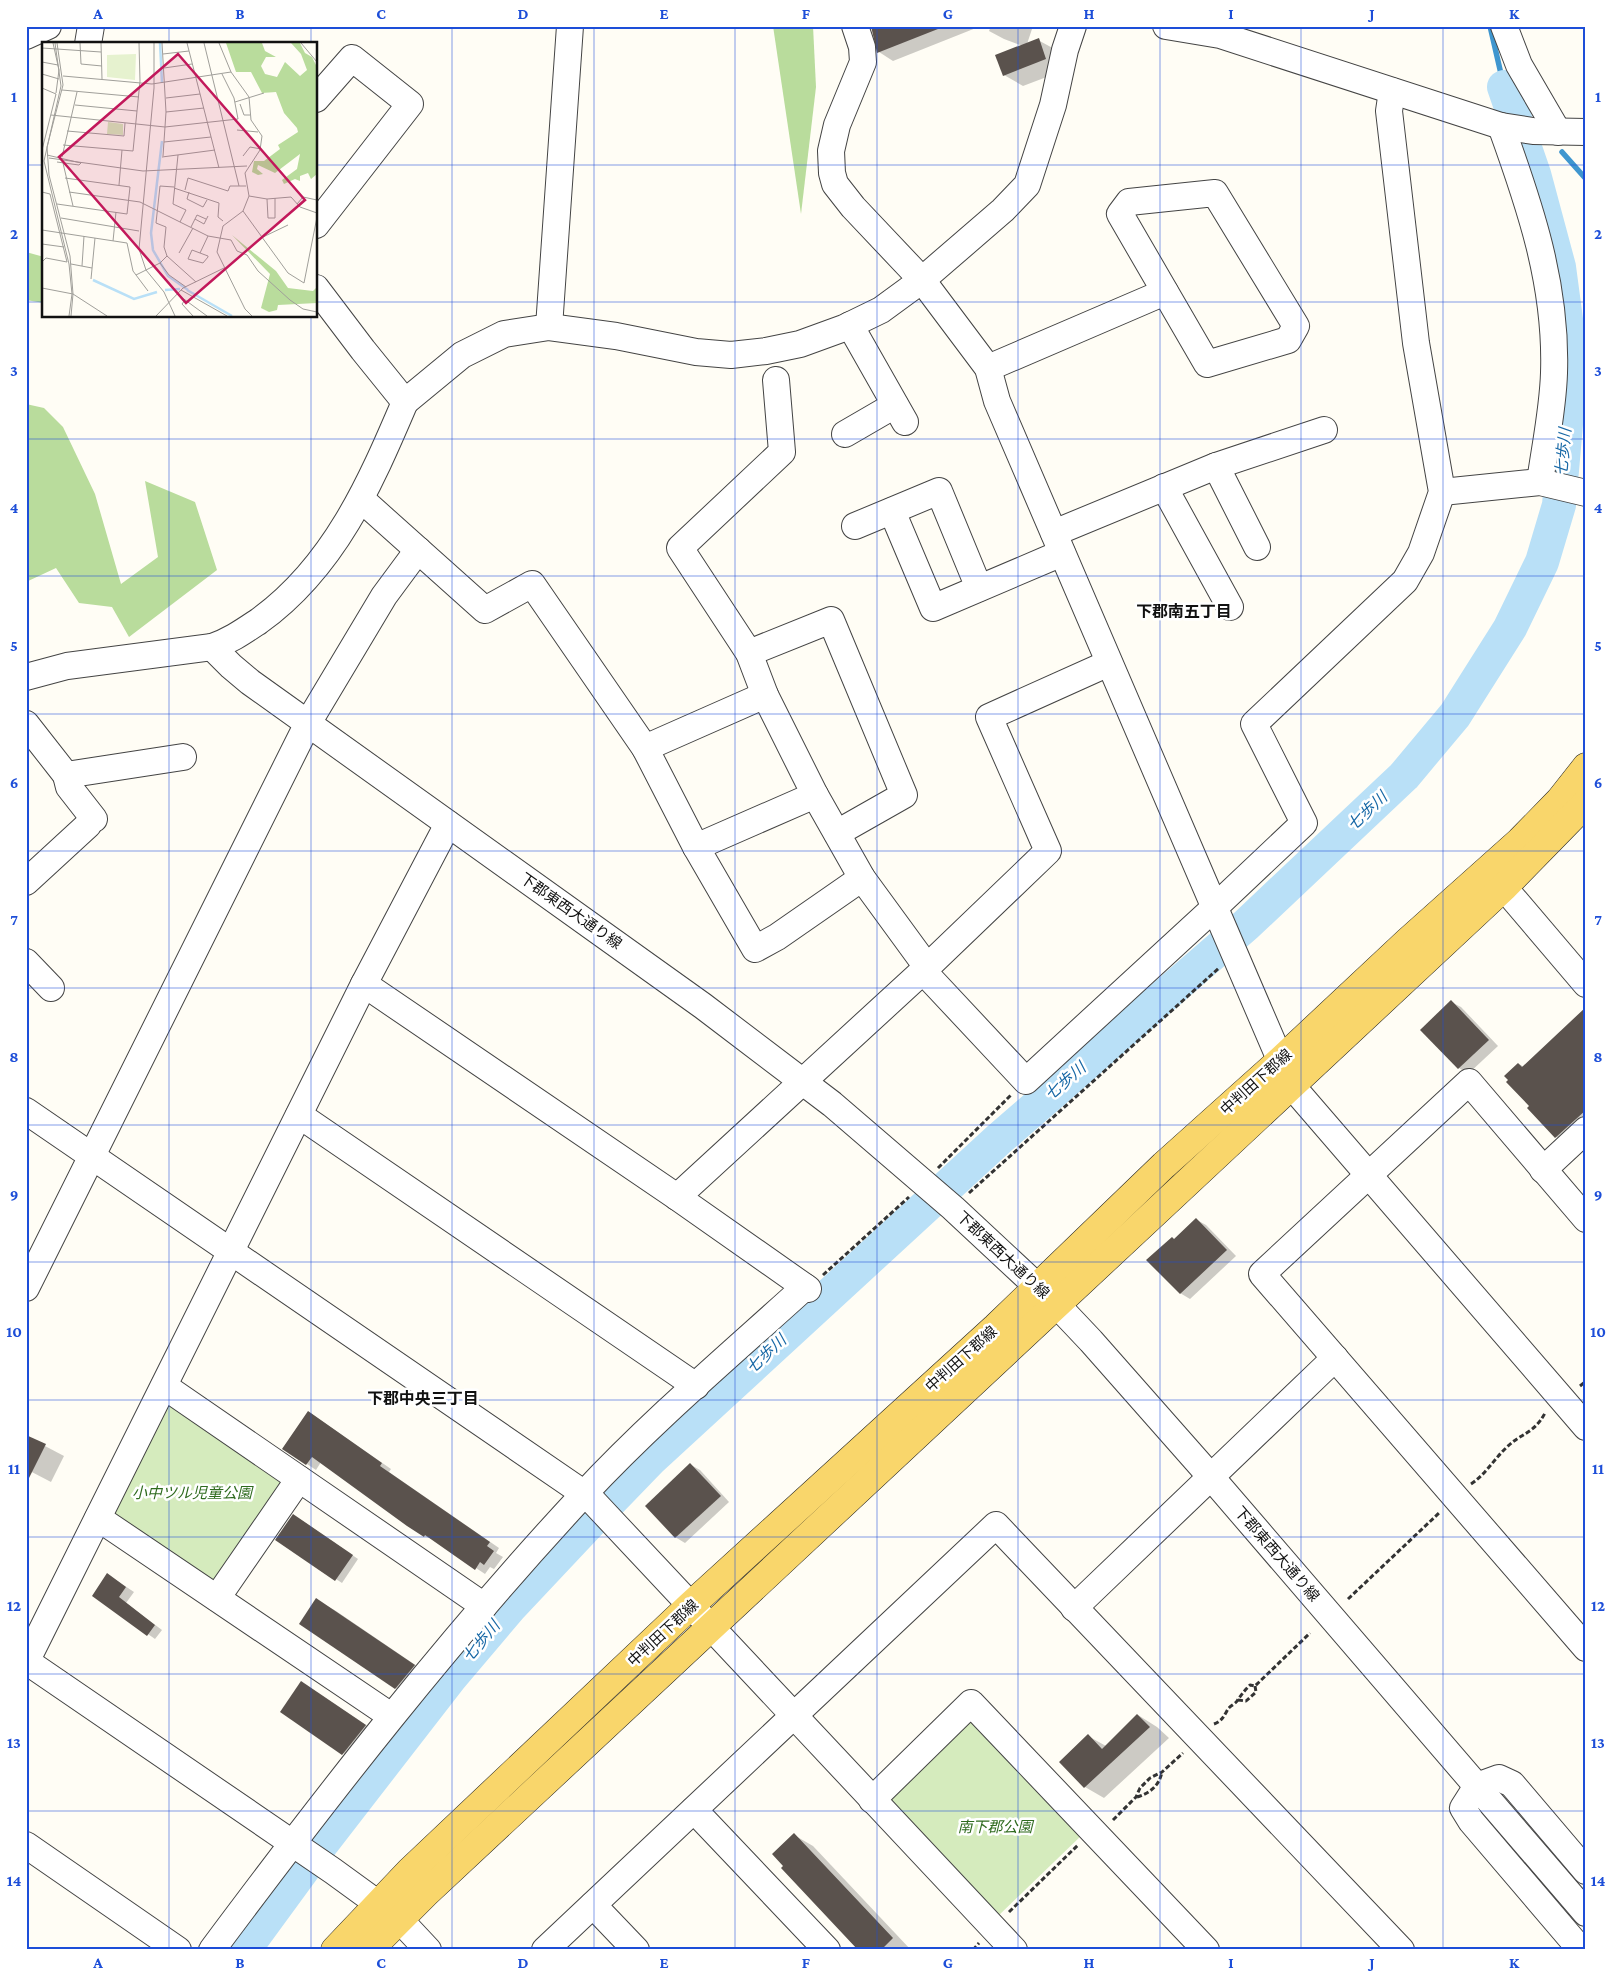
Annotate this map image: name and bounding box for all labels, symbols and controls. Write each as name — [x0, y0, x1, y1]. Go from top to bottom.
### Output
text: A — [92, 5, 103, 22]
text: B — [235, 5, 245, 22]
text: C — [376, 5, 386, 22]
text: D — [517, 5, 529, 22]
text: E — [659, 5, 669, 22]
text: F — [802, 5, 811, 22]
text: G — [943, 5, 953, 22]
text: H — [1084, 5, 1095, 22]
text: I — [1228, 5, 1234, 22]
text: J — [1367, 5, 1375, 22]
text: K — [1509, 5, 1520, 22]
inset map — [42, 42, 318, 318]
text: 1 — [11, 88, 17, 105]
text: 1 — [1595, 88, 1601, 105]
text: 2 — [10, 225, 18, 242]
text: 2 — [1594, 225, 1602, 242]
text: 3 — [10, 362, 18, 379]
text: 3 — [1594, 362, 1602, 379]
water label: 七歩川 — [1552, 425, 1574, 477]
text: 4 — [10, 499, 19, 516]
text: 4 — [1594, 499, 1603, 516]
district label: 下郡南五丁目 — [1136, 603, 1232, 620]
text: 5 — [10, 637, 18, 654]
text: 5 — [1594, 637, 1602, 654]
text: 6 — [10, 774, 18, 791]
text: 6 — [1594, 774, 1602, 791]
water label: 七歩川 — [1344, 787, 1392, 834]
street label: 下郡東西大通り線 — [517, 870, 625, 952]
text: 7 — [10, 911, 18, 928]
text: 7 — [1594, 911, 1602, 928]
street label: 中判田下郡線 — [1217, 1046, 1295, 1118]
text: 8 — [9, 1048, 19, 1065]
text: 8 — [1593, 1048, 1603, 1065]
water label: 七歩川 — [1041, 1058, 1090, 1103]
text: 9 — [10, 1186, 18, 1203]
text: 9 — [1594, 1186, 1602, 1203]
street label: 下郡東西大通り線 — [954, 1208, 1052, 1302]
text: 10 — [6, 1323, 22, 1340]
street label: 中判田下郡線 — [922, 1323, 1000, 1395]
text: 10 — [1590, 1323, 1606, 1340]
water label: 七歩川 — [743, 1330, 791, 1377]
district label: 下郡中央三丁目 — [367, 1390, 479, 1407]
text: 11 — [8, 1460, 20, 1477]
text: 11 — [1592, 1460, 1604, 1477]
park label: 小中ツル児童公園 — [132, 1485, 254, 1501]
street label: 下郡東西大通り線 — [1232, 1503, 1322, 1605]
street label: 中判田下郡線 — [625, 1596, 701, 1670]
text: 12 — [7, 1597, 21, 1614]
text: 12 — [1591, 1597, 1605, 1614]
water label: 七歩川 — [459, 1616, 504, 1665]
text: 13 — [7, 1734, 21, 1751]
text: 13 — [1591, 1734, 1605, 1751]
park label: 南下郡公園 — [957, 1819, 1034, 1835]
text: 14 — [7, 1872, 22, 1889]
text: 14 — [1591, 1872, 1606, 1889]
text: A — [92, 1954, 103, 1971]
text: B — [235, 1954, 245, 1971]
text: C — [376, 1954, 386, 1971]
text: D — [517, 1954, 529, 1971]
text: E — [659, 1954, 669, 1971]
text: F — [802, 1954, 811, 1971]
text: G — [943, 1954, 953, 1971]
text: H — [1084, 1954, 1095, 1971]
text: I — [1228, 1954, 1234, 1971]
text: J — [1367, 1954, 1375, 1971]
text: K — [1509, 1954, 1520, 1971]

